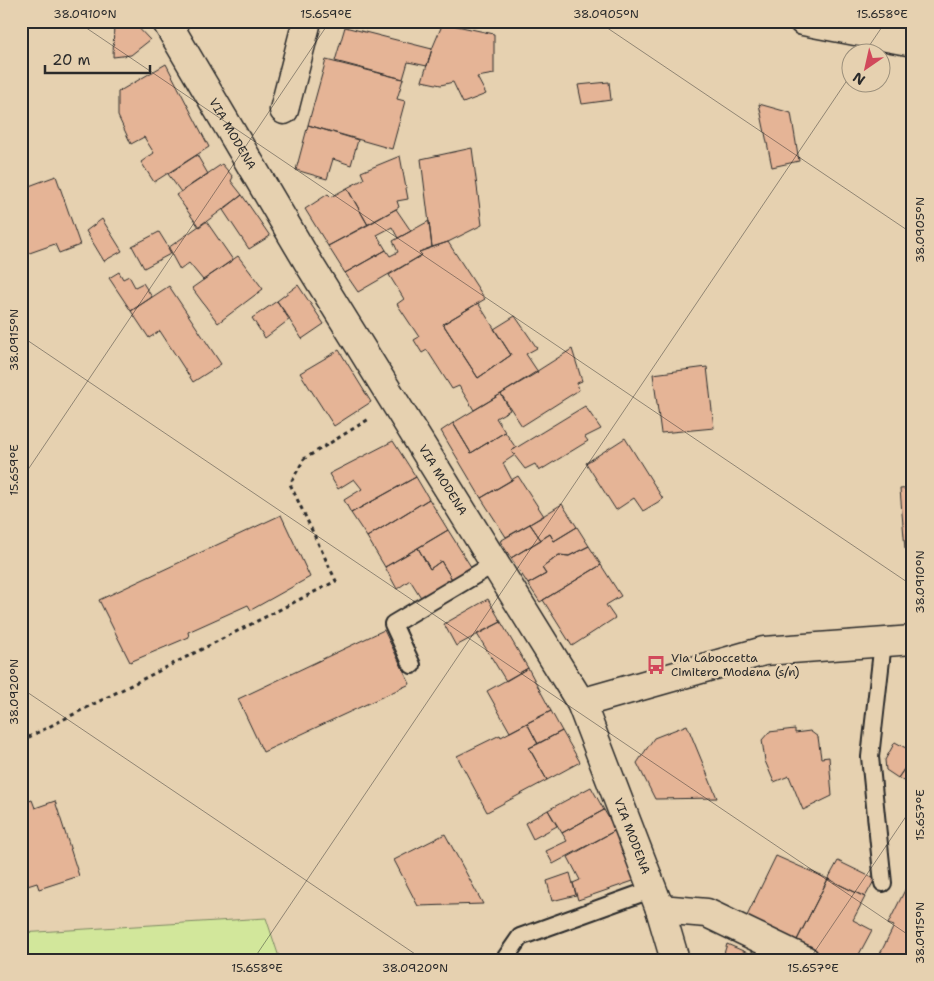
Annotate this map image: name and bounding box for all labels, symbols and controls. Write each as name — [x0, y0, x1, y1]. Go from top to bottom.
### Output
text: 38.0910°N — [53, 6, 117, 22]
text: 15.659°E — [300, 6, 352, 22]
text: 38.0905°N — [573, 6, 639, 22]
text: 15.658°E — [856, 6, 908, 22]
scale bar — [45, 42, 150, 74]
north arrow — [842, 42, 892, 92]
text: 20 m — [52, 50, 91, 70]
text: N — [849, 68, 868, 89]
street label: VIA MODENA — [205, 95, 260, 173]
text: 38.0905°N — [912, 197, 928, 263]
text: 38.0915°N — [6, 309, 22, 371]
street label: VIA MODENA — [415, 442, 471, 519]
text: 15.659°E — [6, 444, 22, 496]
text: 38.0910°N — [912, 550, 928, 614]
place label: Via Laboccetta Cimitero Modena (s/n) — [671, 650, 800, 680]
bus stop icon: Via Laboccetta Cimitero Modena (s/n) — [645, 654, 667, 676]
text: 38.0920°N — [6, 659, 22, 725]
text: 15.657°E — [912, 789, 928, 841]
street label: VIA MODENA — [610, 796, 654, 877]
text: 38.0915°N — [912, 902, 928, 964]
text: 15.658°E — [231, 960, 283, 976]
text: 38.0920°N — [382, 960, 448, 976]
text: 15.657°E — [787, 960, 839, 976]

